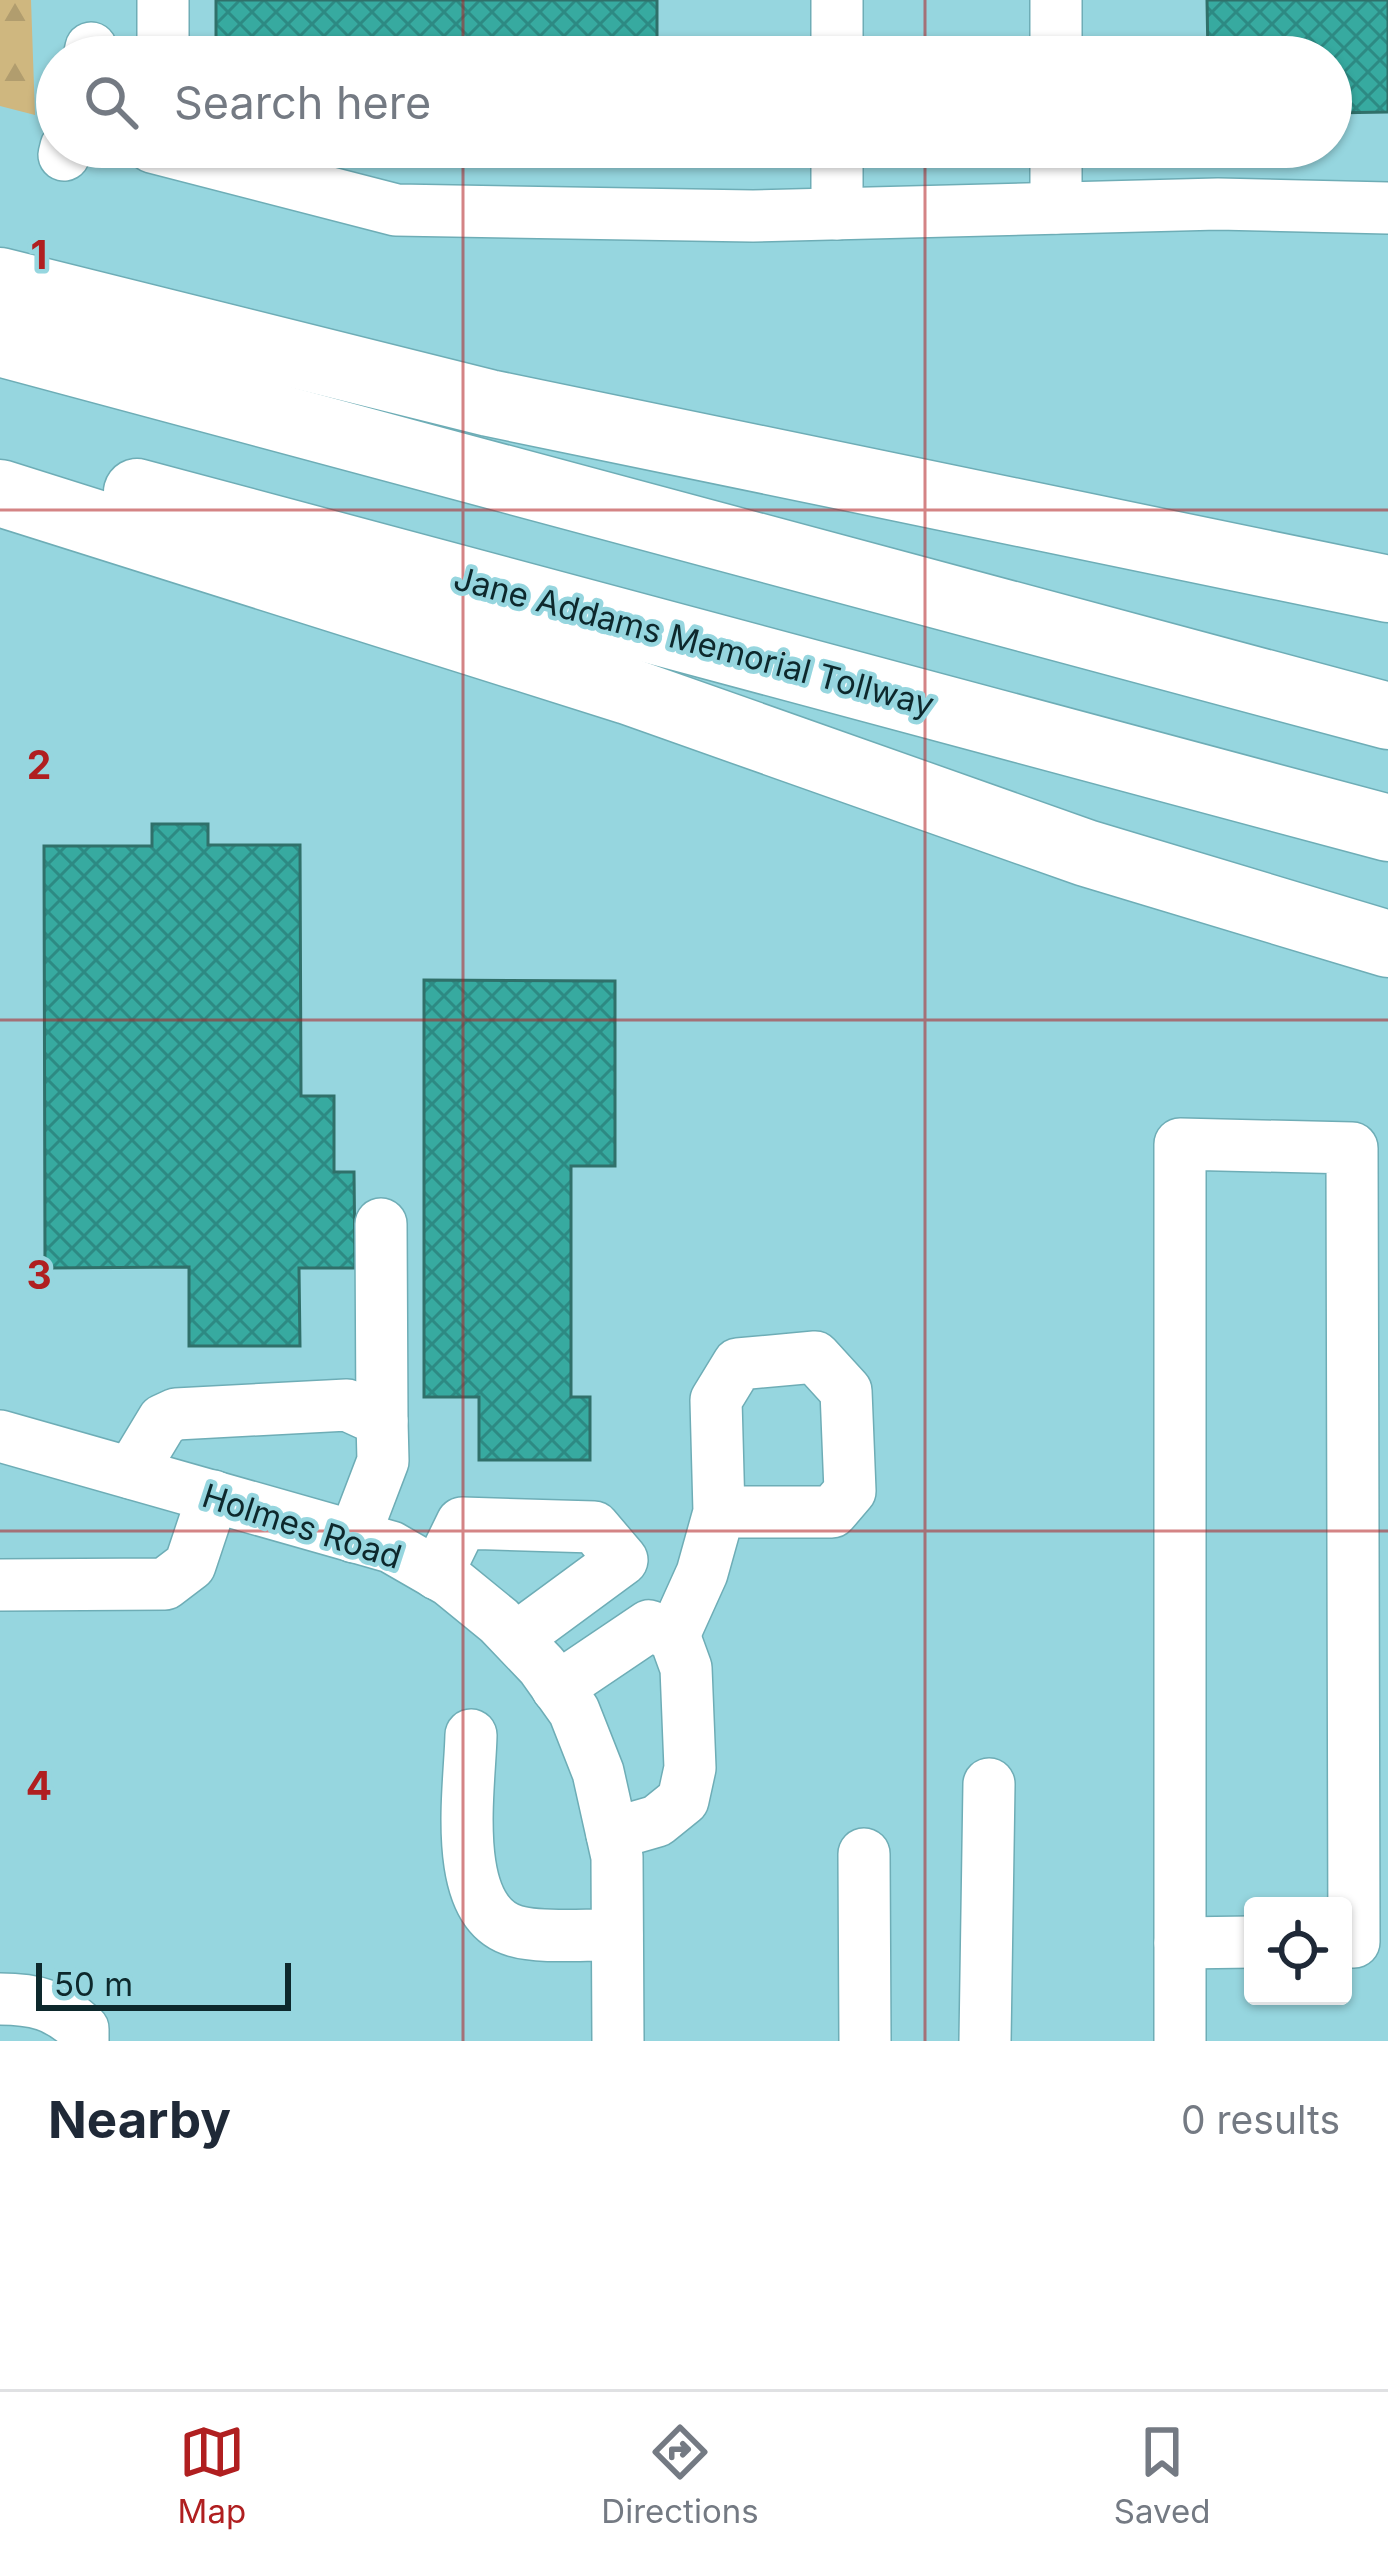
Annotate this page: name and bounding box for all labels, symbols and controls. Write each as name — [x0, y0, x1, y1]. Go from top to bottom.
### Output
search box — [36, 36, 1352, 168]
icon: search — [78, 69, 144, 135]
text: Search here — [174, 75, 431, 130]
text: 1 — [31, 231, 47, 278]
street label: Jane Addams Memorial Tollway — [450, 558, 938, 724]
text: 2 — [27, 741, 51, 788]
text: 3 — [26, 1251, 52, 1298]
street label: Holmes Road — [198, 1475, 406, 1577]
text: 4 — [26, 1762, 52, 1809]
map controls — [1244, 1897, 1352, 2005]
button: locate — [1244, 1897, 1352, 2005]
scale bar — [36, 1957, 291, 2010]
text: 50 m — [54, 1964, 133, 2004]
text: Nearby — [48, 2089, 231, 2150]
text: 0 results — [1181, 2096, 1340, 2143]
tab: Map — [178, 2419, 246, 2531]
tab: Directions — [601, 2419, 759, 2531]
tab: Saved — [1114, 2419, 1210, 2531]

